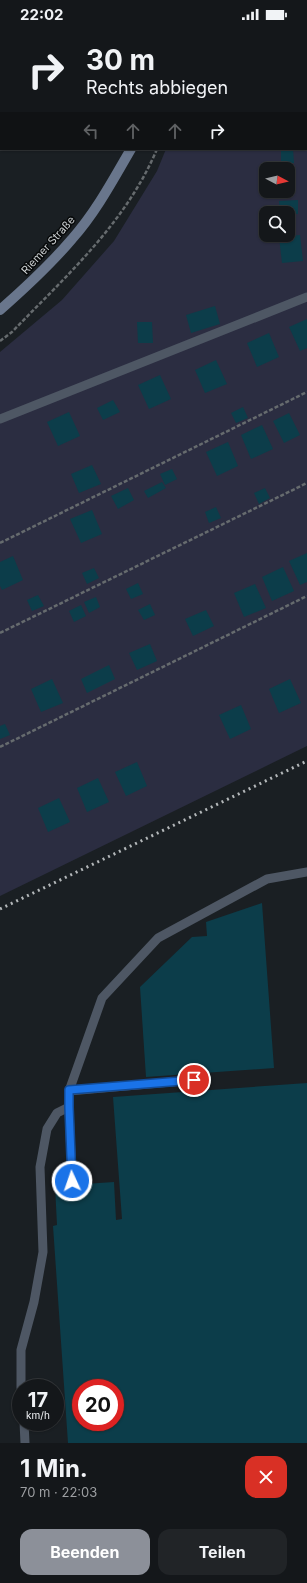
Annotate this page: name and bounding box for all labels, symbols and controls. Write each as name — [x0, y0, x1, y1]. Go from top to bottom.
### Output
text: 22:02 — [20, 5, 63, 24]
text: 30 m — [86, 43, 155, 77]
icon: right — [20, 44, 72, 96]
text: Rechts abbiegen — [86, 77, 228, 98]
icon: left — [80, 120, 102, 142]
icon: ahead — [122, 120, 144, 142]
icon: ahead — [164, 120, 186, 142]
icon: right — [206, 120, 228, 142]
north arrow — [259, 162, 295, 198]
map controls — [259, 162, 295, 242]
button: search — [259, 206, 295, 242]
street label: Riemer Straße — [18, 213, 78, 277]
pin — [177, 1063, 211, 1097]
icon: arrive — [183, 1069, 205, 1091]
position arrow — [51, 1160, 93, 1202]
speed limit sign: 20 — [72, 1379, 124, 1431]
text: 17 — [28, 1388, 48, 1412]
text: km/h — [26, 1409, 50, 1421]
text: 1 Min. — [20, 1454, 88, 1483]
button: close — [245, 1456, 287, 1498]
text: 70 m · 22:03 — [20, 1484, 97, 1500]
button: Beenden — [20, 1529, 150, 1575]
button: Teilen — [158, 1529, 287, 1575]

